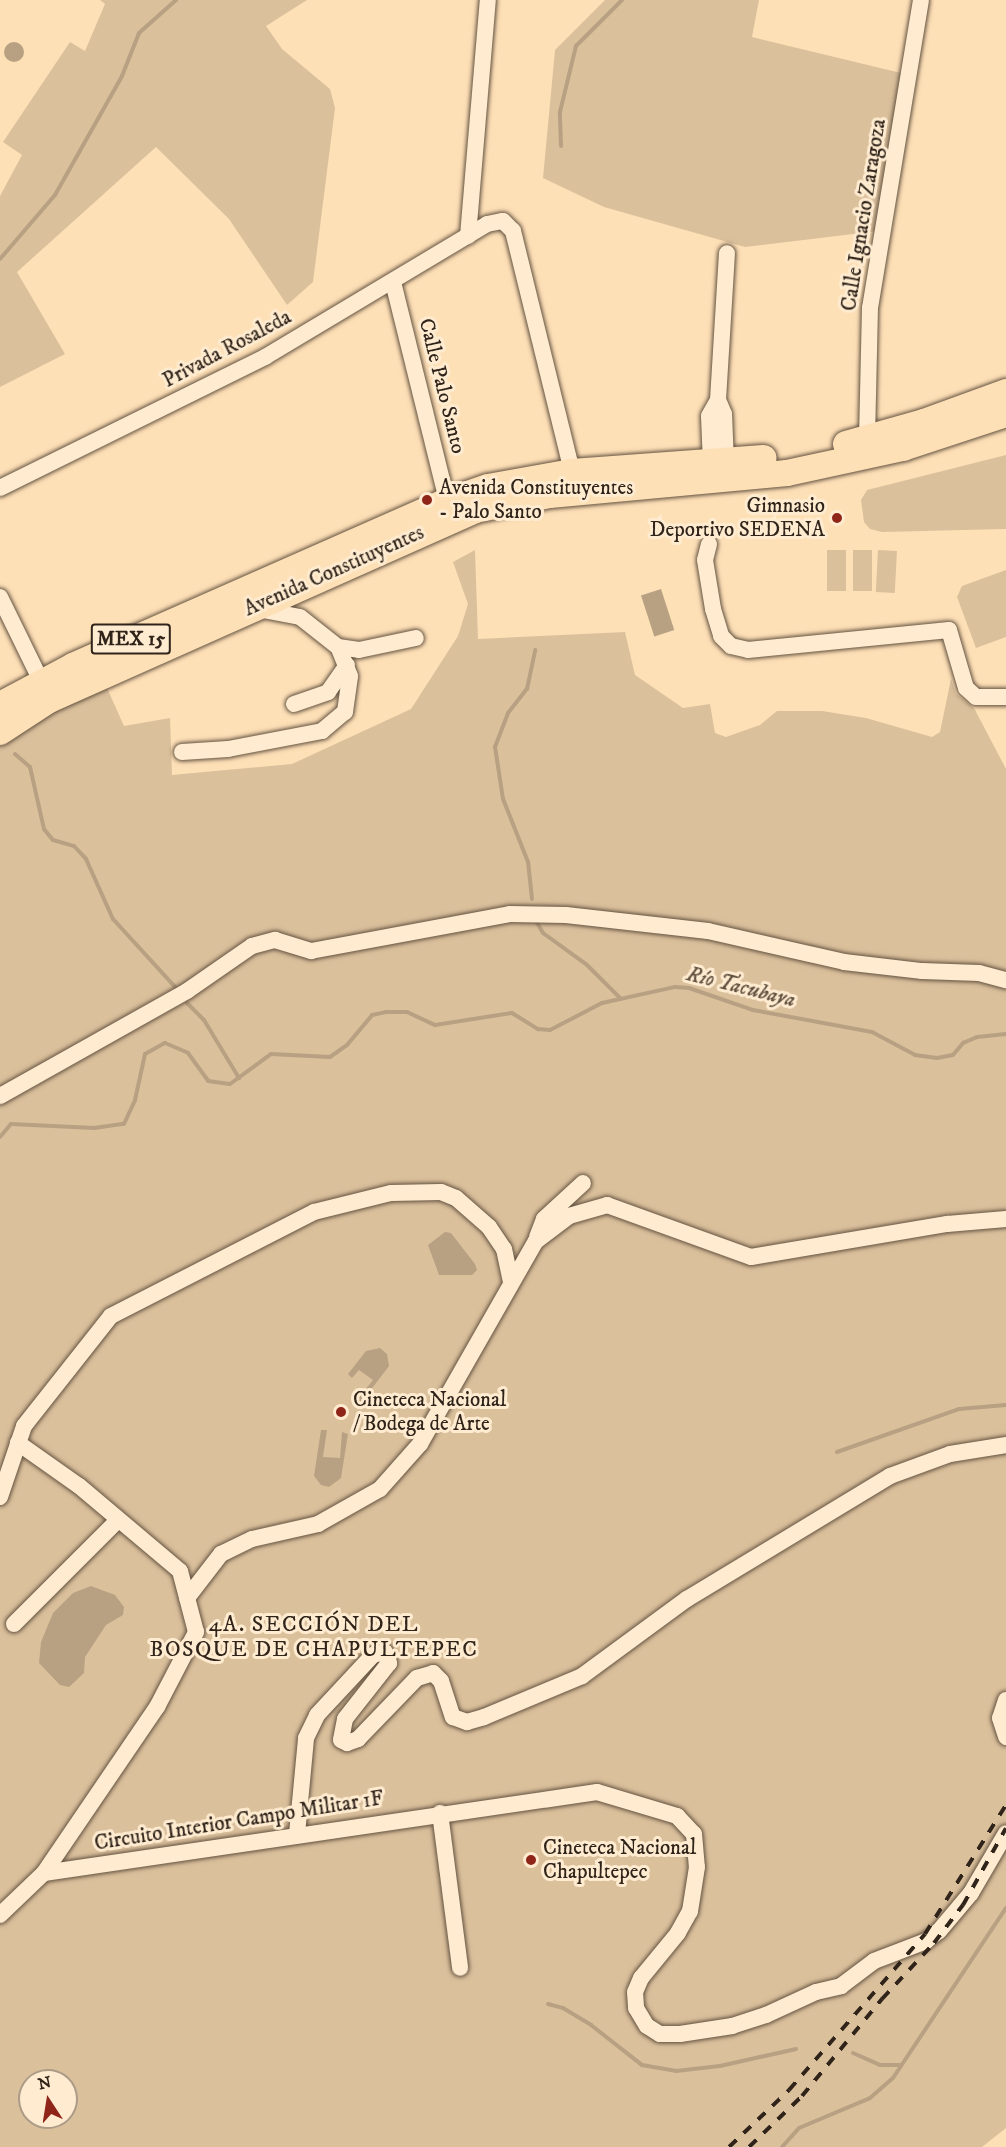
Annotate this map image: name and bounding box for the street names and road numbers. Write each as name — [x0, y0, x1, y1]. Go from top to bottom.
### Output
street label: Calle Ignacio Zaragoza — [836, 117, 892, 313]
street label: Privada Rosaleda — [158, 305, 296, 393]
street label: Calle Palo Santo — [413, 316, 471, 456]
street label: Avenida Constituyentes — [240, 520, 428, 622]
road number: MEX 15 — [90, 622, 172, 656]
street label: Circuito Interior Campo Militar 1F — [93, 1786, 385, 1856]

